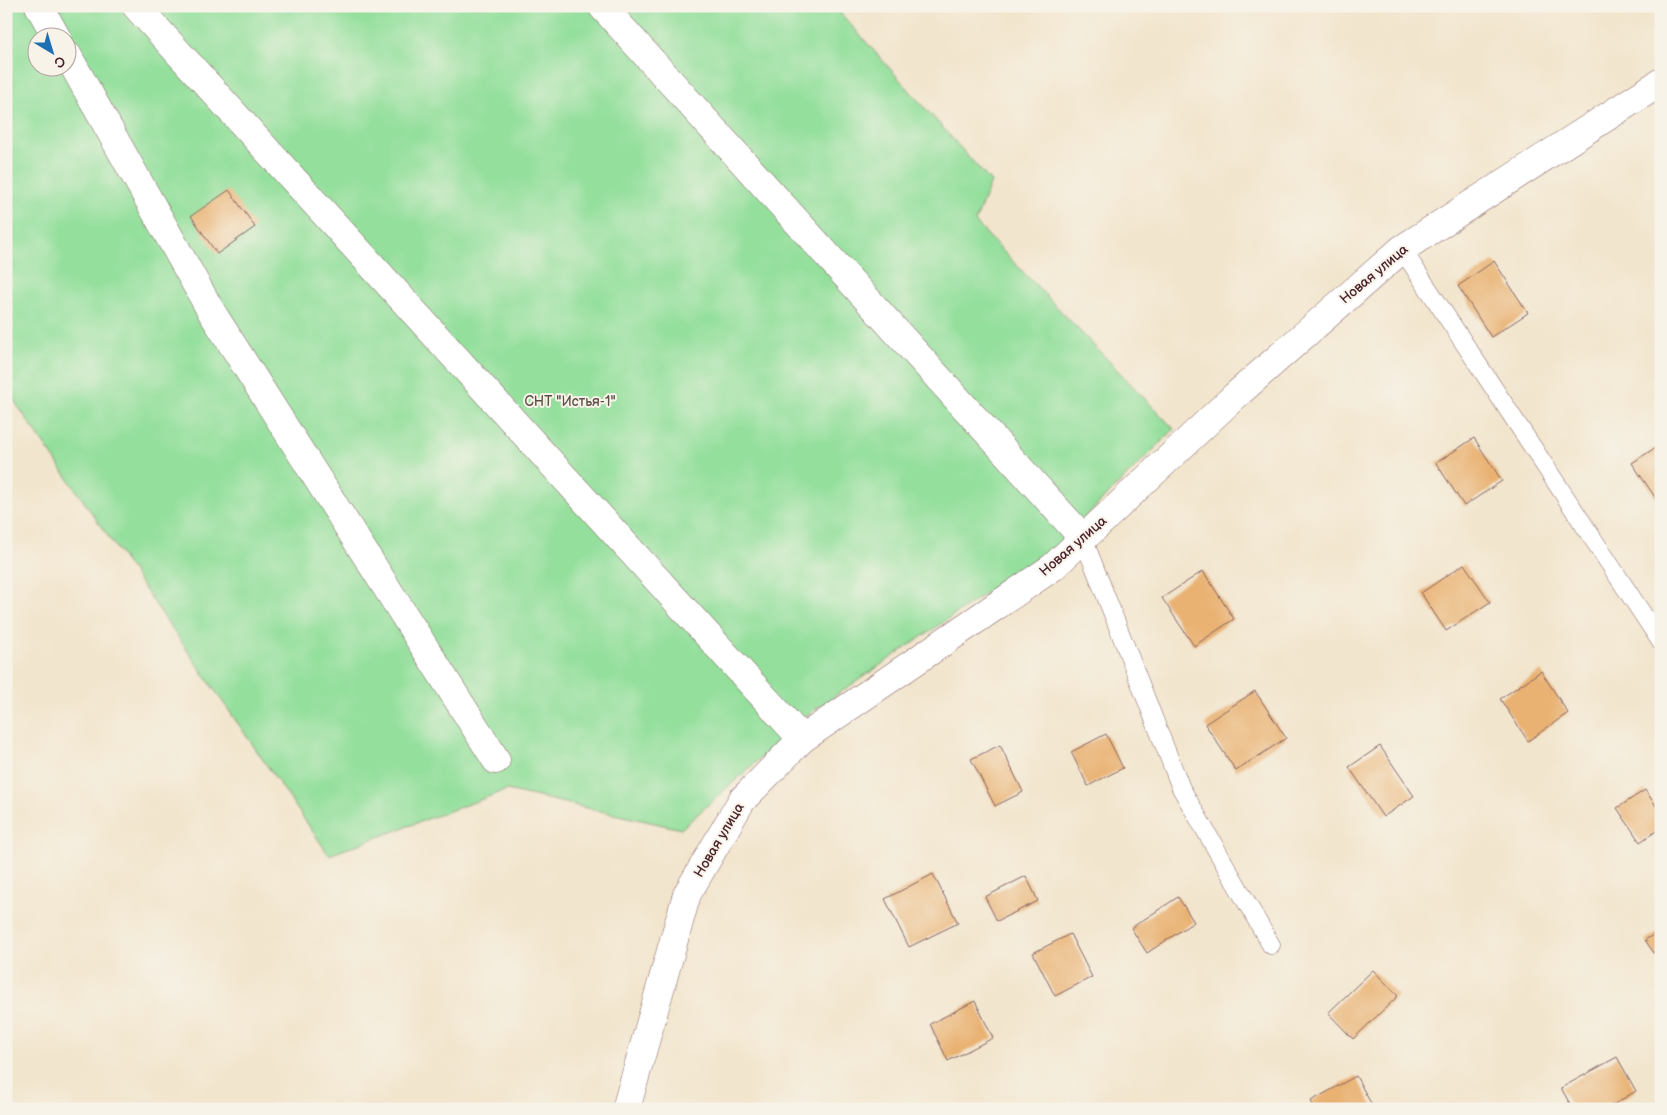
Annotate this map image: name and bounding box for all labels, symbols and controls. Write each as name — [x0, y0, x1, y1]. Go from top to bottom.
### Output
north arrow — [28, 28, 78, 78]
text: С — [50, 52, 69, 72]
street label: Новая улица — [1337, 240, 1412, 307]
park label: СНТ "Истья-1" — [524, 393, 616, 410]
street label: Новая улица — [1036, 512, 1111, 580]
street label: Новая улица — [690, 799, 748, 880]

